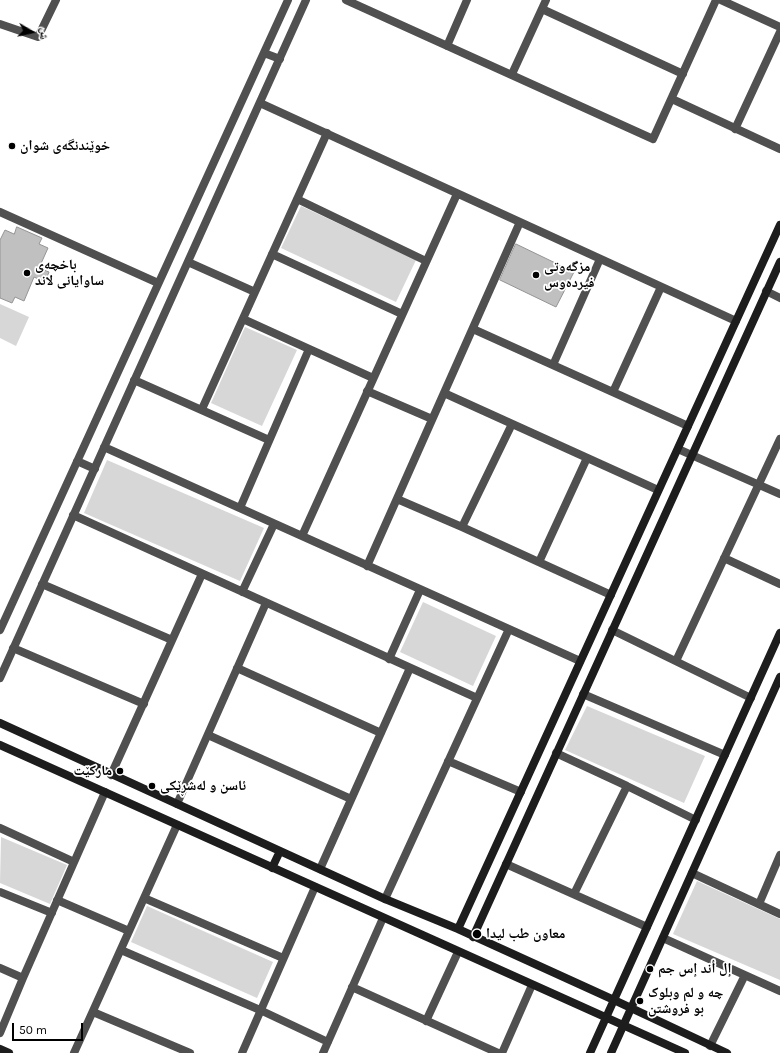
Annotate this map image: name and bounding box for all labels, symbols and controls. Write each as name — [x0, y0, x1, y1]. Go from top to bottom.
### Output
north arrow — [12, 12, 52, 52]
text: ش — [37, 27, 52, 41]
place label: خوێندنگەی شوان — [20, 138, 110, 154]
marker: خوێندنگەی شوان — [7, 141, 17, 151]
place label: باخچەی ساوایانی لاند — [35, 257, 104, 290]
place label: مزگە‌وتی فیردە‌وس — [544, 259, 594, 292]
marker: باخچەی ساوایانی لاند — [22, 268, 32, 278]
marker: مزگە‌وتی فیردە‌وس — [531, 270, 541, 280]
place label: مارکێت — [73, 763, 112, 779]
marker: مارکێت — [115, 766, 125, 776]
place label: ئاسن و لەشڕێکی — [160, 778, 246, 794]
marker: ئاسن و لەشڕێکی — [147, 781, 157, 791]
place label: معاون طب لیدا — [486, 926, 565, 942]
marker: معاون طب لیدا — [471, 928, 483, 940]
place label: إل أند إس جم — [658, 961, 731, 977]
marker: إل أند إس جم — [645, 964, 655, 974]
place label: چه و لم وبلوک بو فروشتن — [648, 985, 723, 1018]
marker: چه و لم وبلوک بو فروشتن — [635, 996, 645, 1006]
scale bar — [14, 1015, 85, 1041]
text: 50 m — [19, 1023, 47, 1037]

